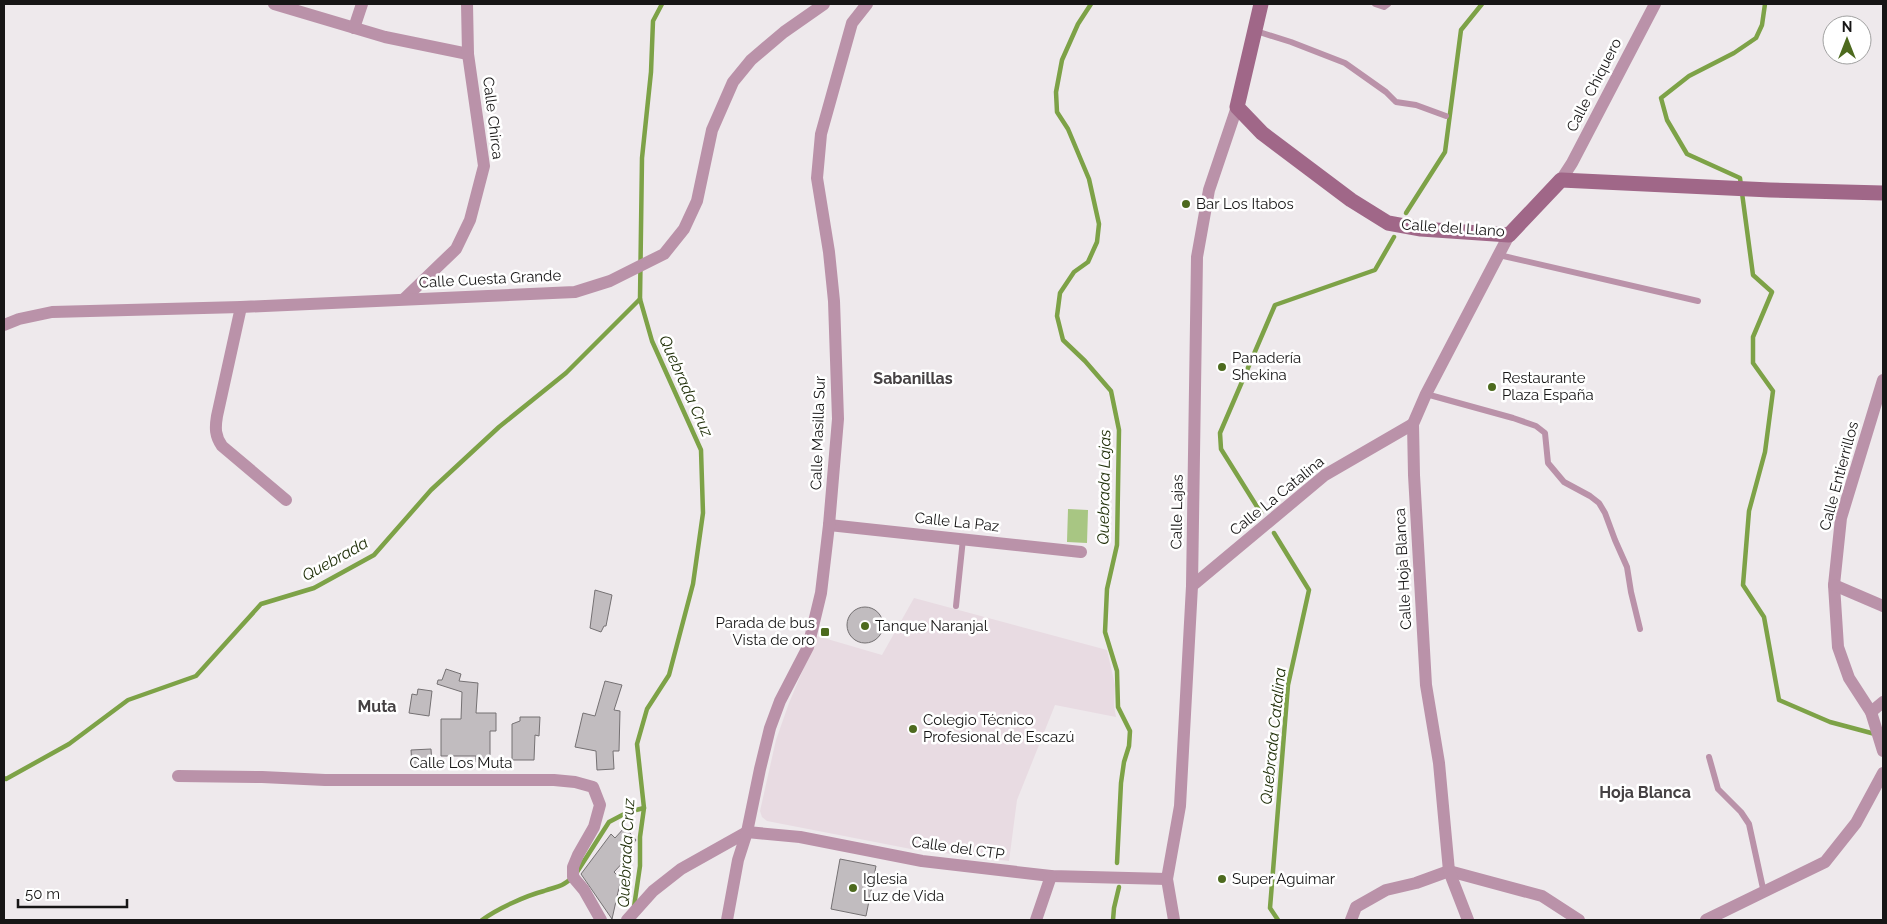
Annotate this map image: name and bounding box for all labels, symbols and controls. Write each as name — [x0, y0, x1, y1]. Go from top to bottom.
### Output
north arrow — [1822, 15, 1872, 65]
text: N — [1842, 19, 1852, 35]
street label: Calle Chiquero — [1563, 35, 1625, 135]
street label: Calle Chirca — [479, 76, 507, 160]
place label: Bar Los Itabos — [1196, 195, 1294, 213]
marker: Bar Los Itabos — [1180, 198, 1192, 210]
street label: Calle del Llano — [1401, 215, 1505, 241]
street label: Calle Cuesta Grande — [418, 266, 562, 292]
water label: Quebrada Cruz — [655, 332, 717, 440]
place label: Panadería Shekina — [1232, 349, 1301, 384]
marker: Panadería Shekina — [1216, 361, 1228, 373]
district label: Sabanillas — [873, 369, 953, 388]
place label: Restaurante Plaza España — [1502, 369, 1594, 404]
street label: Calle Masilla Sur — [807, 375, 829, 491]
marker: Restaurante Plaza España — [1486, 381, 1498, 393]
street label: Calle Entierrillos — [1816, 419, 1862, 533]
water label: Quebrada Lajas — [1093, 429, 1115, 545]
street label: Calle La Catalina — [1226, 453, 1328, 539]
street label: Calle Lajas — [1167, 474, 1187, 550]
street label: Calle Hoja Blanca — [1391, 508, 1415, 630]
street label: Calle La Paz — [914, 509, 1000, 535]
water label: Quebrada — [299, 533, 372, 585]
place label: Parada de bus Vista de oro — [715, 614, 815, 649]
place label: Tanque Naranjal — [875, 617, 989, 635]
marker: Tanque Naranjal — [859, 620, 871, 632]
marker: Parada de bus Vista de oro — [819, 626, 831, 638]
water label: Quebrada Catalina — [1256, 666, 1290, 805]
district label: Muta — [357, 697, 397, 716]
place label: Colegio Técnico Profesional de Escazú — [923, 711, 1075, 746]
marker: Colegio Técnico Profesional de Escazú — [907, 723, 919, 735]
street label: Calle Los Muta — [409, 754, 513, 772]
district label: Hoja Blanca — [1599, 783, 1691, 802]
water label: Quebrada Cruz — [614, 797, 638, 908]
street label: Calle del CTP — [910, 833, 1006, 863]
place label: Iglesia Luz de Vida — [863, 870, 944, 905]
place label: Super Aguimar — [1232, 870, 1336, 888]
marker: Super Aguimar — [1216, 873, 1228, 885]
scale bar — [18, 876, 126, 908]
marker: Iglesia Luz de Vida — [847, 882, 859, 894]
text: 50 m — [25, 885, 60, 903]

